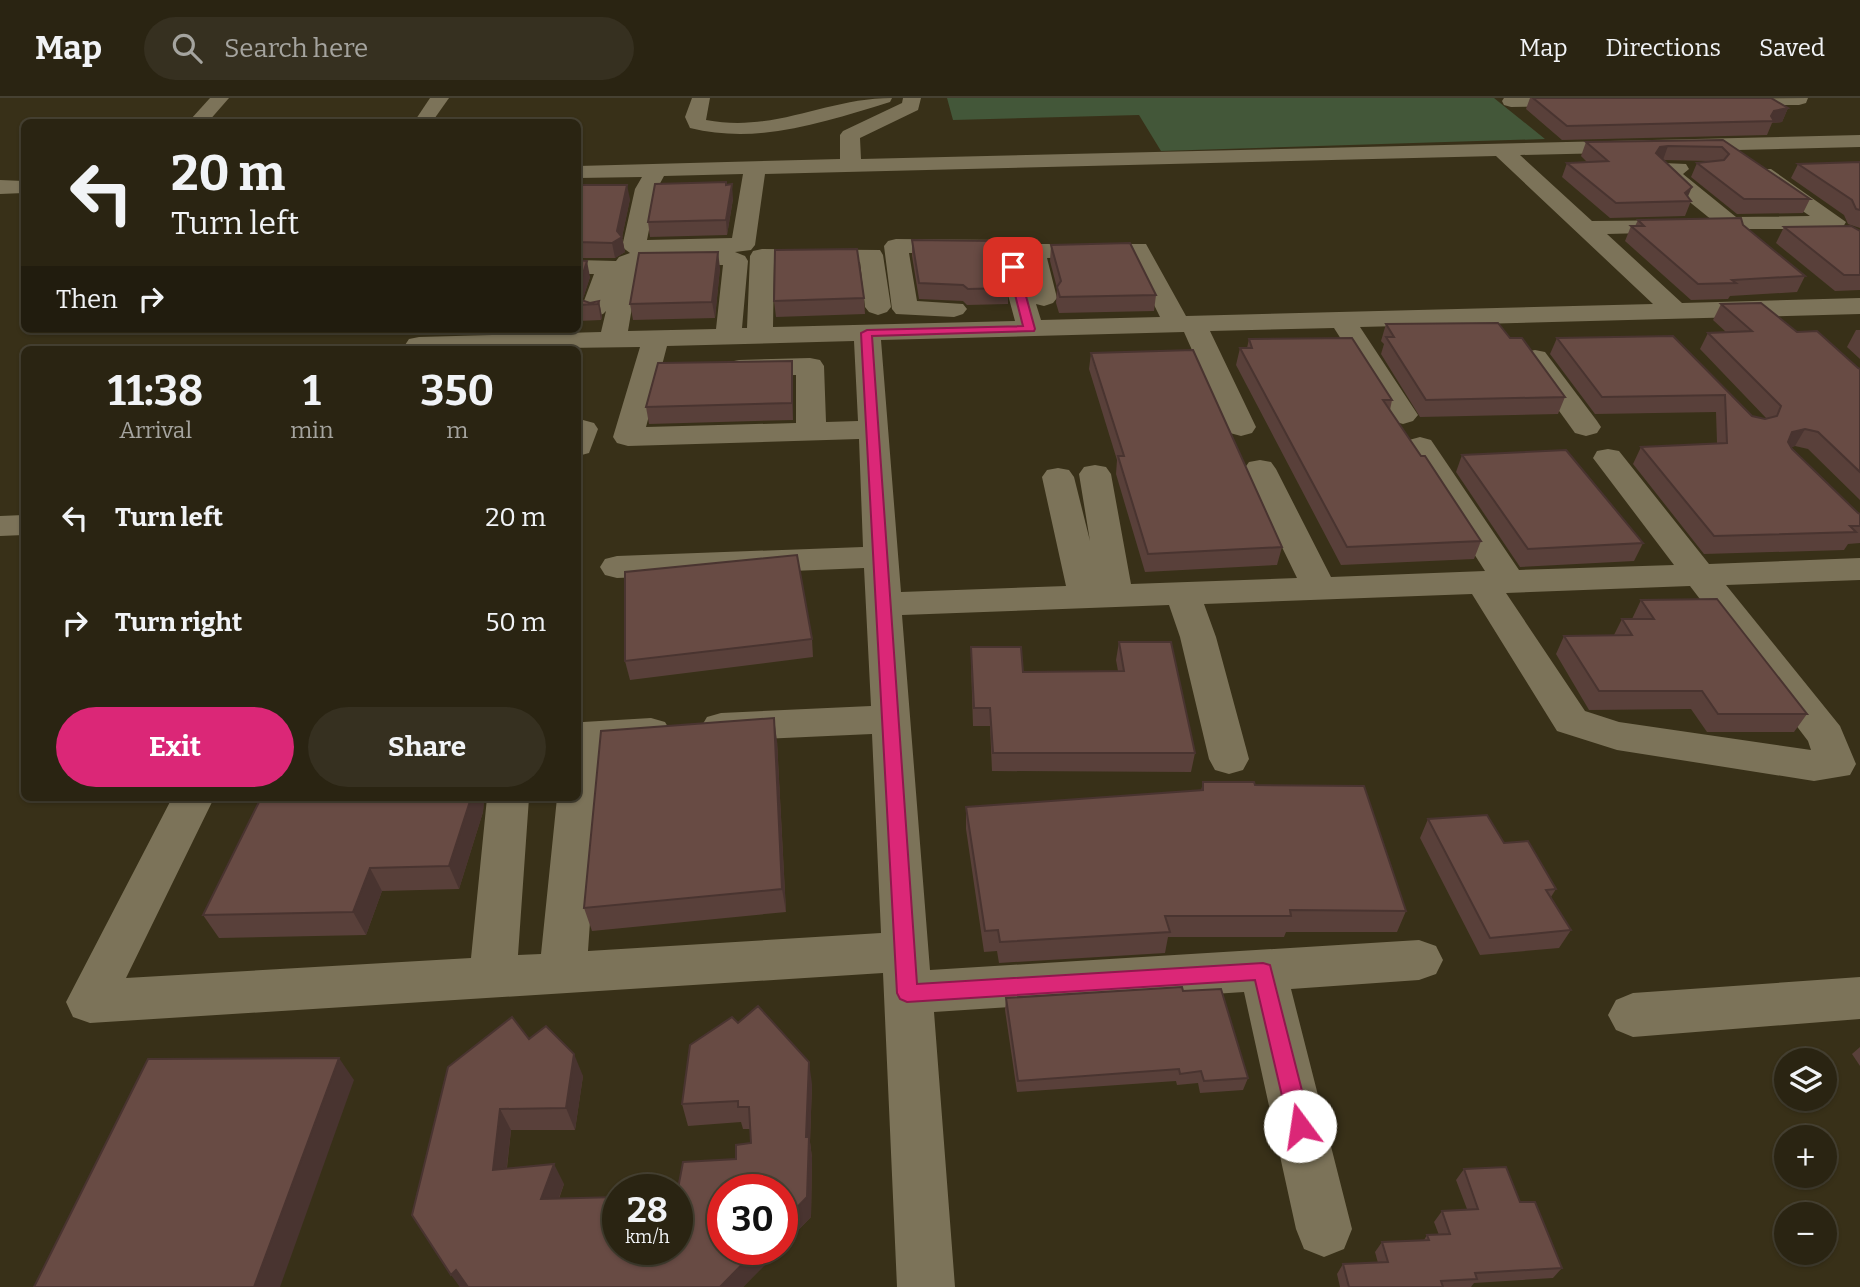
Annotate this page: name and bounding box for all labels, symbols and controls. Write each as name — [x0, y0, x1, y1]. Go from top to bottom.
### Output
search box — [144, 17, 634, 80]
text: Map — [35, 28, 102, 68]
icon: search — [168, 29, 206, 67]
text: Search here — [224, 33, 368, 64]
text: Map — [1519, 34, 1568, 62]
text: Directions — [1606, 34, 1721, 62]
text: Saved — [1759, 34, 1825, 62]
text: 20 m — [171, 144, 285, 203]
icon: left — [56, 147, 147, 238]
text: Turn left — [171, 204, 299, 242]
pin — [983, 237, 1043, 297]
icon: arrive — [994, 248, 1032, 286]
icon: right — [132, 280, 170, 318]
text: Then — [56, 284, 118, 315]
text: 11:38 — [108, 366, 203, 416]
text: 1 — [303, 366, 321, 416]
text: 350 — [420, 366, 494, 416]
text: Arrival — [119, 416, 192, 444]
text: min — [290, 416, 334, 444]
text: m — [446, 416, 468, 444]
icon: left — [56, 499, 94, 537]
text: Turn left — [115, 502, 223, 533]
text: 20 m — [485, 502, 546, 533]
icon: right — [56, 604, 94, 642]
text: Turn right — [115, 607, 242, 638]
text: 50 m — [485, 607, 546, 638]
button: Exit — [56, 707, 294, 787]
button: Share — [308, 707, 546, 787]
map controls — [1774, 1048, 1837, 1265]
button: layers — [1774, 1048, 1837, 1111]
position arrow — [1263, 1089, 1337, 1163]
button: + — [1774, 1125, 1837, 1188]
speed limit sign: 30 — [707, 1174, 798, 1265]
text: 28 — [627, 1189, 668, 1231]
button: − — [1774, 1202, 1837, 1265]
text: km/h — [625, 1226, 670, 1248]

